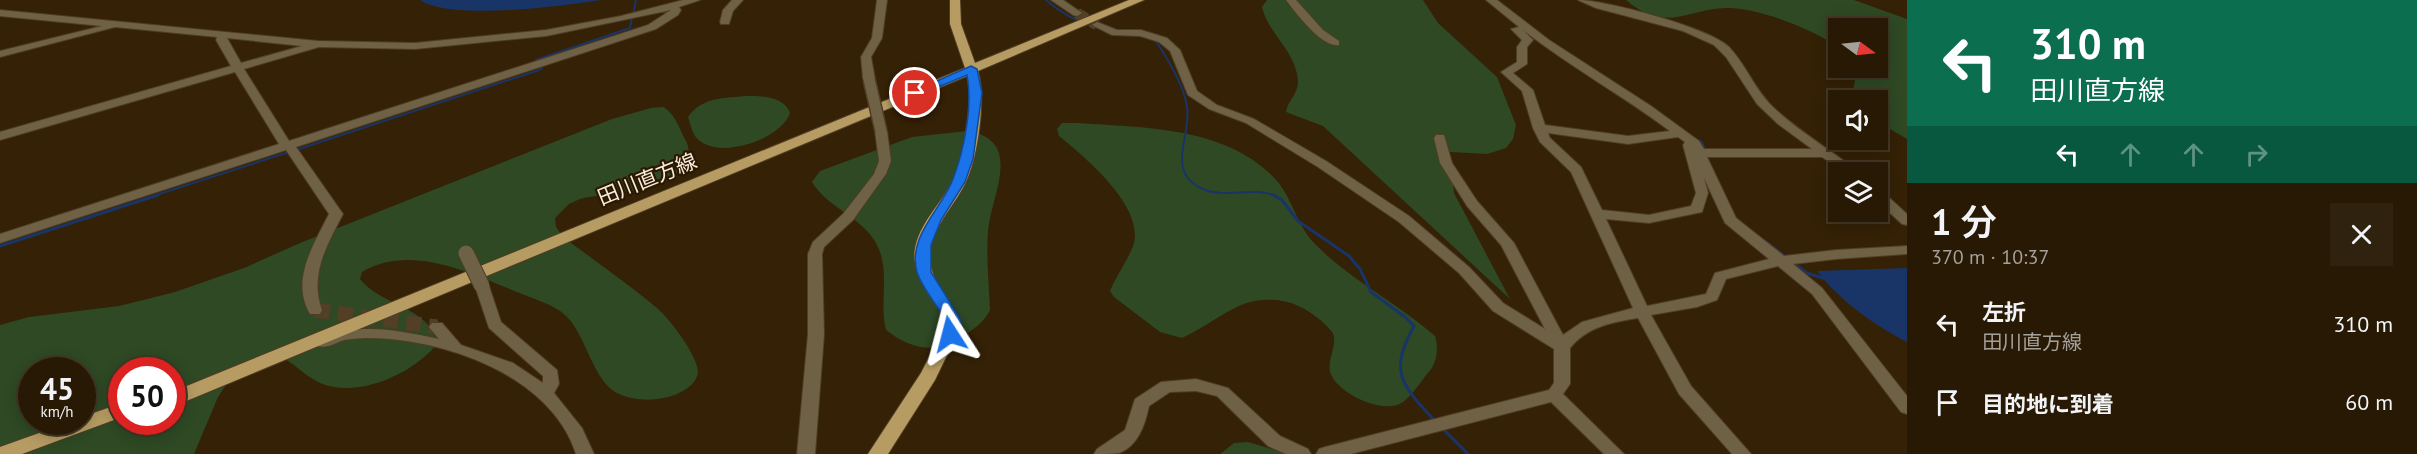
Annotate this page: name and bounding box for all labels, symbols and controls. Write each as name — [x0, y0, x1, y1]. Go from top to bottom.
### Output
text: 310 m — [2030, 16, 2146, 71]
north arrow — [1828, 18, 1888, 78]
map controls — [1828, 18, 1888, 222]
icon: left — [1931, 24, 2009, 102]
pin — [889, 67, 940, 118]
text: 田川直方線 — [2030, 73, 2165, 107]
icon: arrive — [898, 76, 931, 109]
button: sound — [1828, 90, 1888, 150]
icon: left — [2051, 138, 2084, 171]
icon: ahead — [2114, 138, 2147, 171]
icon: ahead — [2177, 138, 2210, 171]
icon: right — [2240, 138, 2273, 171]
street label: 田川直方線 — [593, 147, 701, 211]
button: layers — [1828, 162, 1888, 222]
text: 1 分 — [1931, 198, 1997, 245]
button: close — [2330, 203, 2393, 266]
text: 370 m · 10:37 — [1931, 244, 2049, 270]
text: 左折 — [1982, 298, 2026, 326]
position arrow — [918, 302, 982, 366]
icon: left — [1931, 308, 1964, 341]
text: 310 m — [2333, 310, 2393, 338]
text: 田川直方線 — [1982, 329, 2082, 355]
speed limit sign: 50 — [108, 357, 186, 435]
text: 45 — [40, 369, 74, 408]
icon: arrive — [1931, 386, 1964, 419]
text: 60 m — [2345, 388, 2393, 416]
text: 目的地に到着 — [1982, 390, 2114, 418]
text: km/h — [41, 402, 73, 421]

